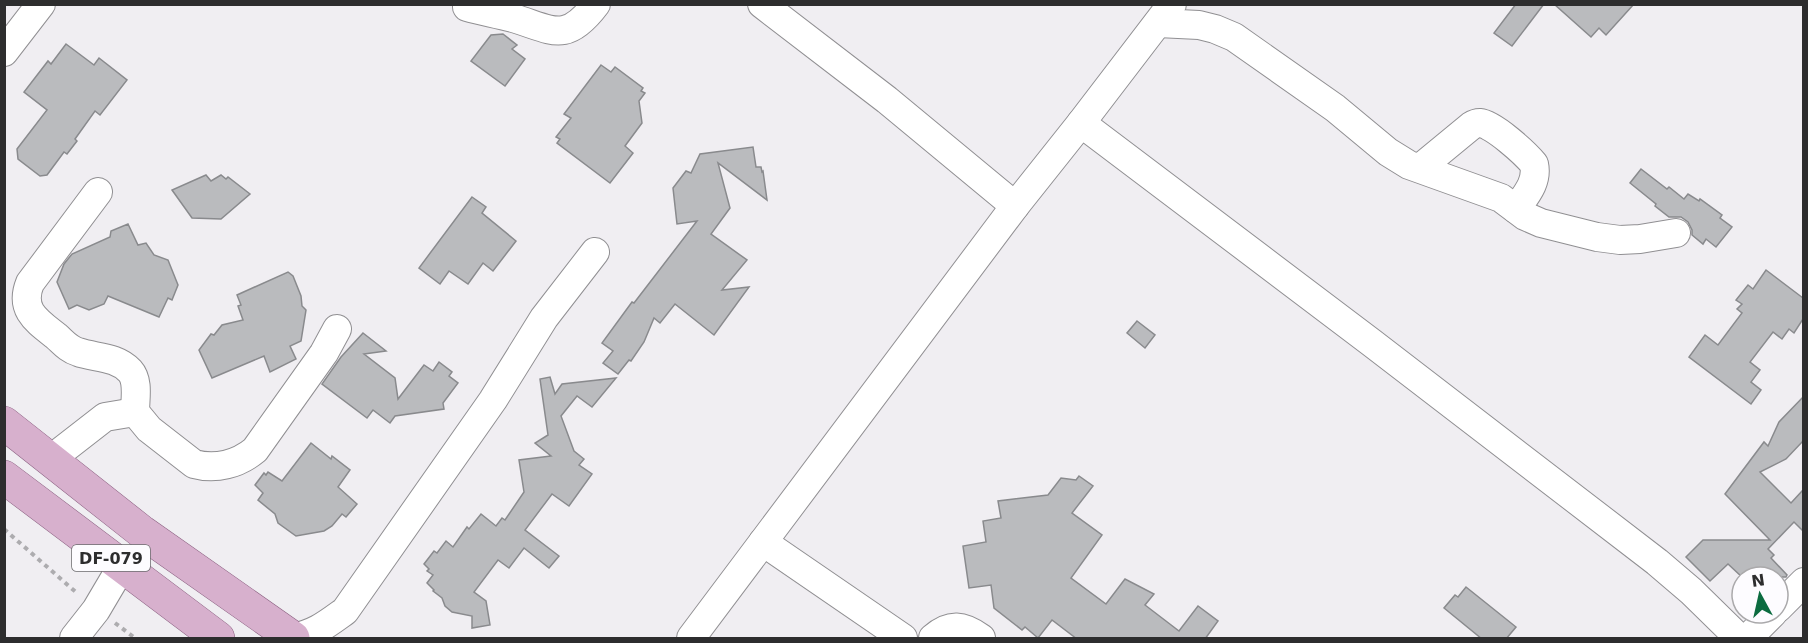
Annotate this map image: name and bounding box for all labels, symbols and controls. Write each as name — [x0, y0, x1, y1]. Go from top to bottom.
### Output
road number: DF-079 — [72, 545, 150, 571]
north arrow — [1730, 565, 1790, 625]
text: N — [1750, 570, 1766, 591]

